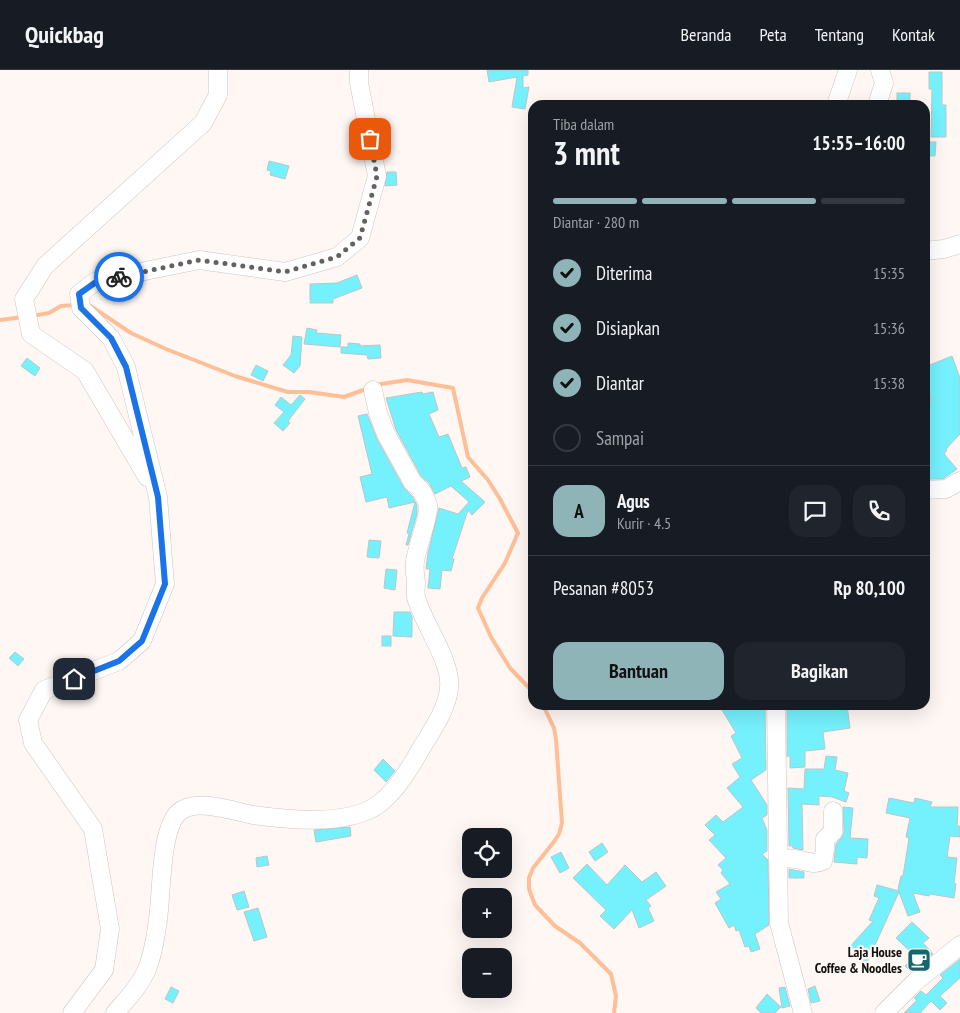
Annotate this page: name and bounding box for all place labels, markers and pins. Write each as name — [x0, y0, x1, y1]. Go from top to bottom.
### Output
pin — [349, 118, 391, 160]
pin — [53, 658, 95, 700]
place label: Laja House Coffee & Noodles — [815, 943, 902, 977]
cafe icon: Laja House Coffee & Noodles — [906, 947, 932, 973]

